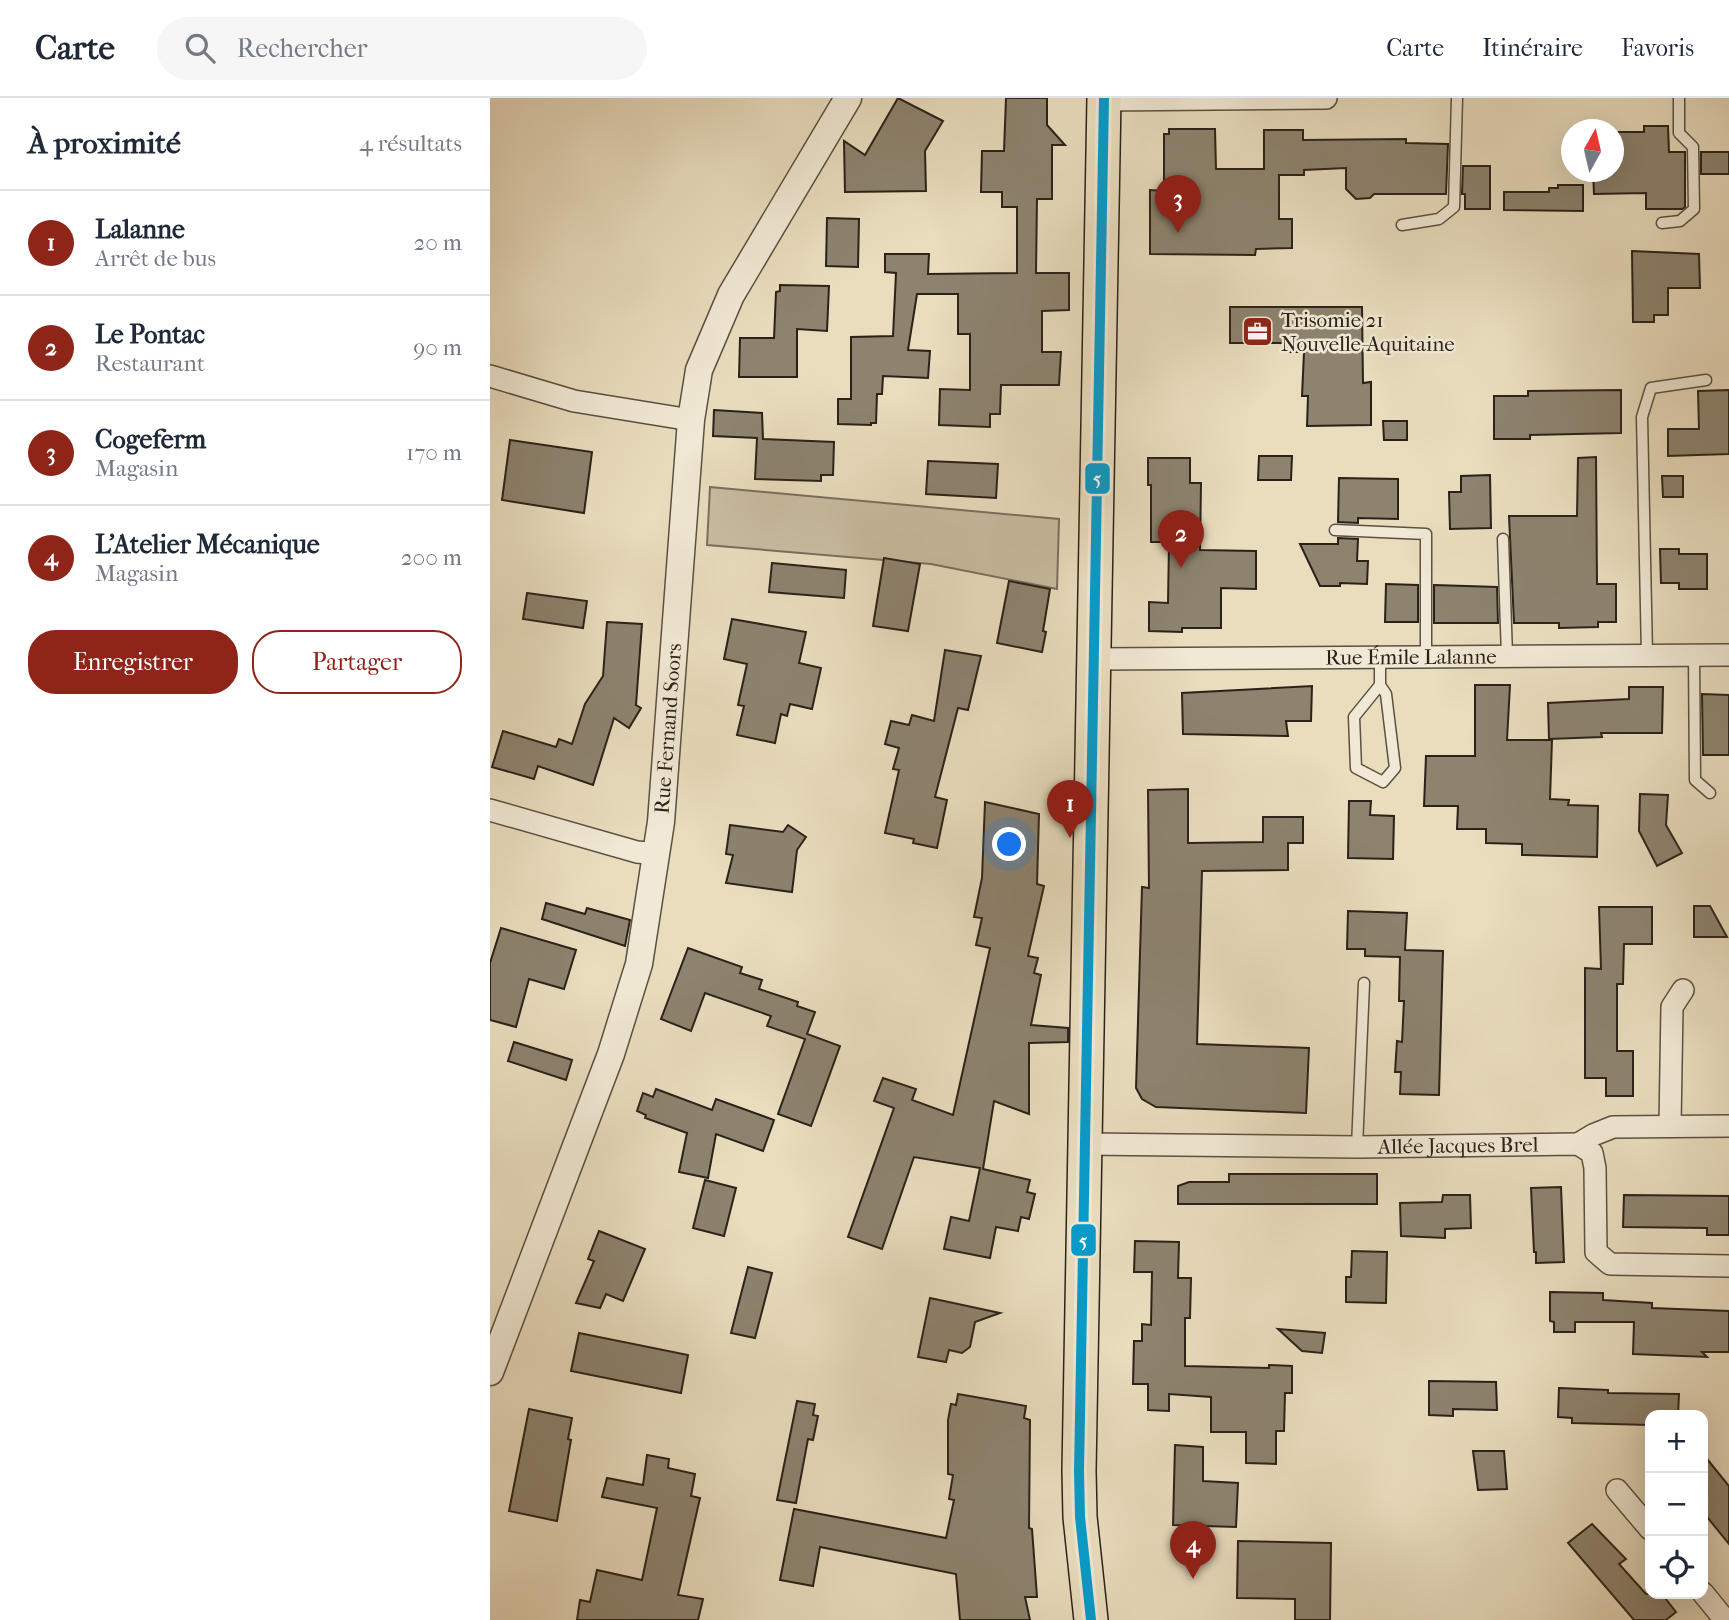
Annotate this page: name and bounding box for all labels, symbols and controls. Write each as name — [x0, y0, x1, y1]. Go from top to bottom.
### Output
search box — [157, 17, 647, 80]
text: Carte — [35, 29, 115, 68]
icon: search — [181, 29, 219, 67]
text: Rechercher — [237, 33, 368, 64]
text: Carte — [1386, 34, 1444, 62]
text: Itinéraire — [1482, 34, 1583, 62]
text: Favoris — [1621, 34, 1694, 62]
north arrow — [1561, 119, 1624, 182]
text: À proximité — [28, 126, 181, 161]
text: 4 résultats — [359, 130, 462, 157]
pin: 3 — [1155, 175, 1201, 233]
text: Lalanne — [95, 214, 185, 245]
text: 1 — [47, 229, 55, 256]
text: 20 m — [413, 229, 462, 256]
text: Arrêt de bus — [95, 245, 216, 272]
place label: Trisomie 21 Nouvelle-Aquitaine — [1281, 308, 1455, 356]
office icon: Trisomie 21 Nouvelle-Aquitaine — [1241, 315, 1275, 349]
text: Le Pontac — [95, 319, 205, 350]
text: 2 — [45, 334, 57, 361]
text: 90 m — [413, 334, 462, 361]
text: Restaurant — [95, 350, 205, 377]
text: Cogeferm — [95, 424, 206, 455]
text: 3 — [46, 439, 56, 466]
text: 170 m — [406, 439, 462, 466]
text: Magasin — [95, 455, 178, 482]
line badge: 5 — [1084, 462, 1111, 495]
text: 5 — [1093, 468, 1101, 490]
pin: 2 — [1158, 510, 1204, 568]
text: L'Atelier Mécanique — [95, 529, 320, 560]
text: 4 — [44, 544, 58, 571]
text: 200 m — [401, 544, 462, 571]
text: Magasin — [95, 560, 178, 587]
button: Enregistrer — [28, 630, 238, 694]
button: Partager — [252, 630, 462, 694]
street label: Rue Fernand Soors — [650, 642, 686, 815]
street label: Rue Émile Lalanne — [1325, 644, 1497, 670]
pin: 1 — [1047, 780, 1093, 838]
your location — [992, 827, 1026, 861]
street label: Allée Jacques Brel — [1376, 1133, 1539, 1159]
line badge: 5 — [1070, 1223, 1097, 1257]
text: 5 — [1079, 1230, 1087, 1252]
map controls — [1645, 1410, 1708, 1599]
button: + — [1645, 1410, 1708, 1473]
button: − — [1645, 1473, 1708, 1536]
pin: 4 — [1170, 1521, 1216, 1579]
button: locate — [1645, 1536, 1708, 1599]

